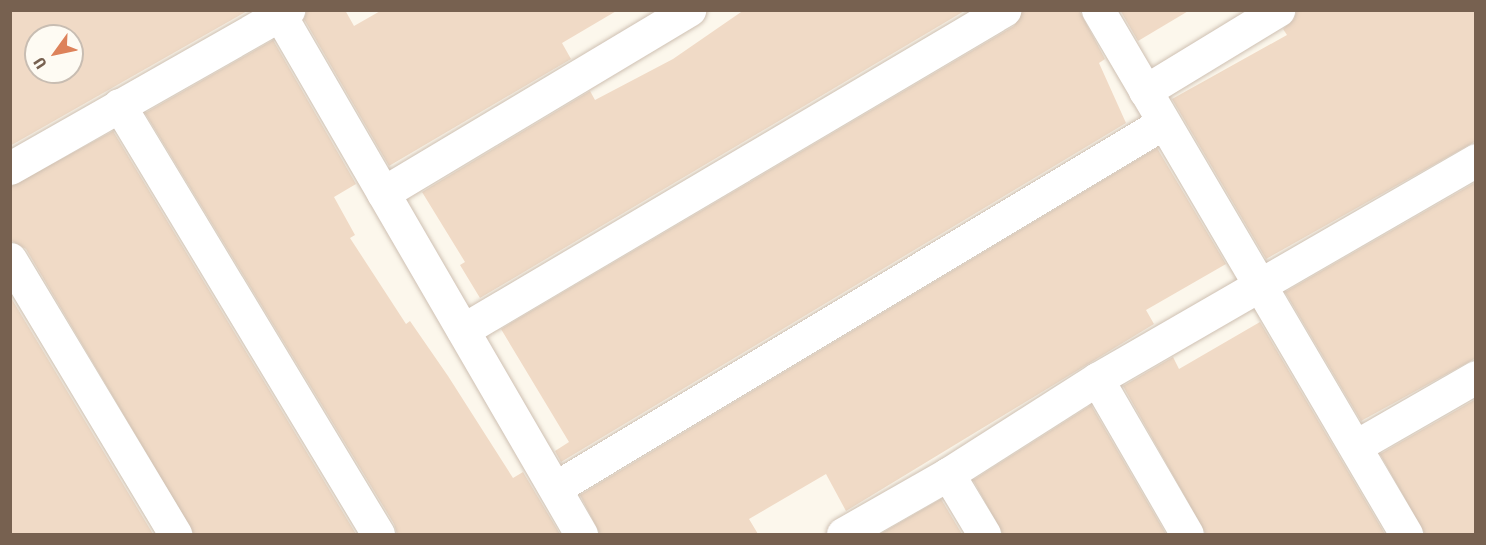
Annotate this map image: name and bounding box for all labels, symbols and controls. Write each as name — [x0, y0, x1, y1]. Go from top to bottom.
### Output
north arrow — [24, 24, 84, 84]
text: U — [30, 54, 51, 72]

